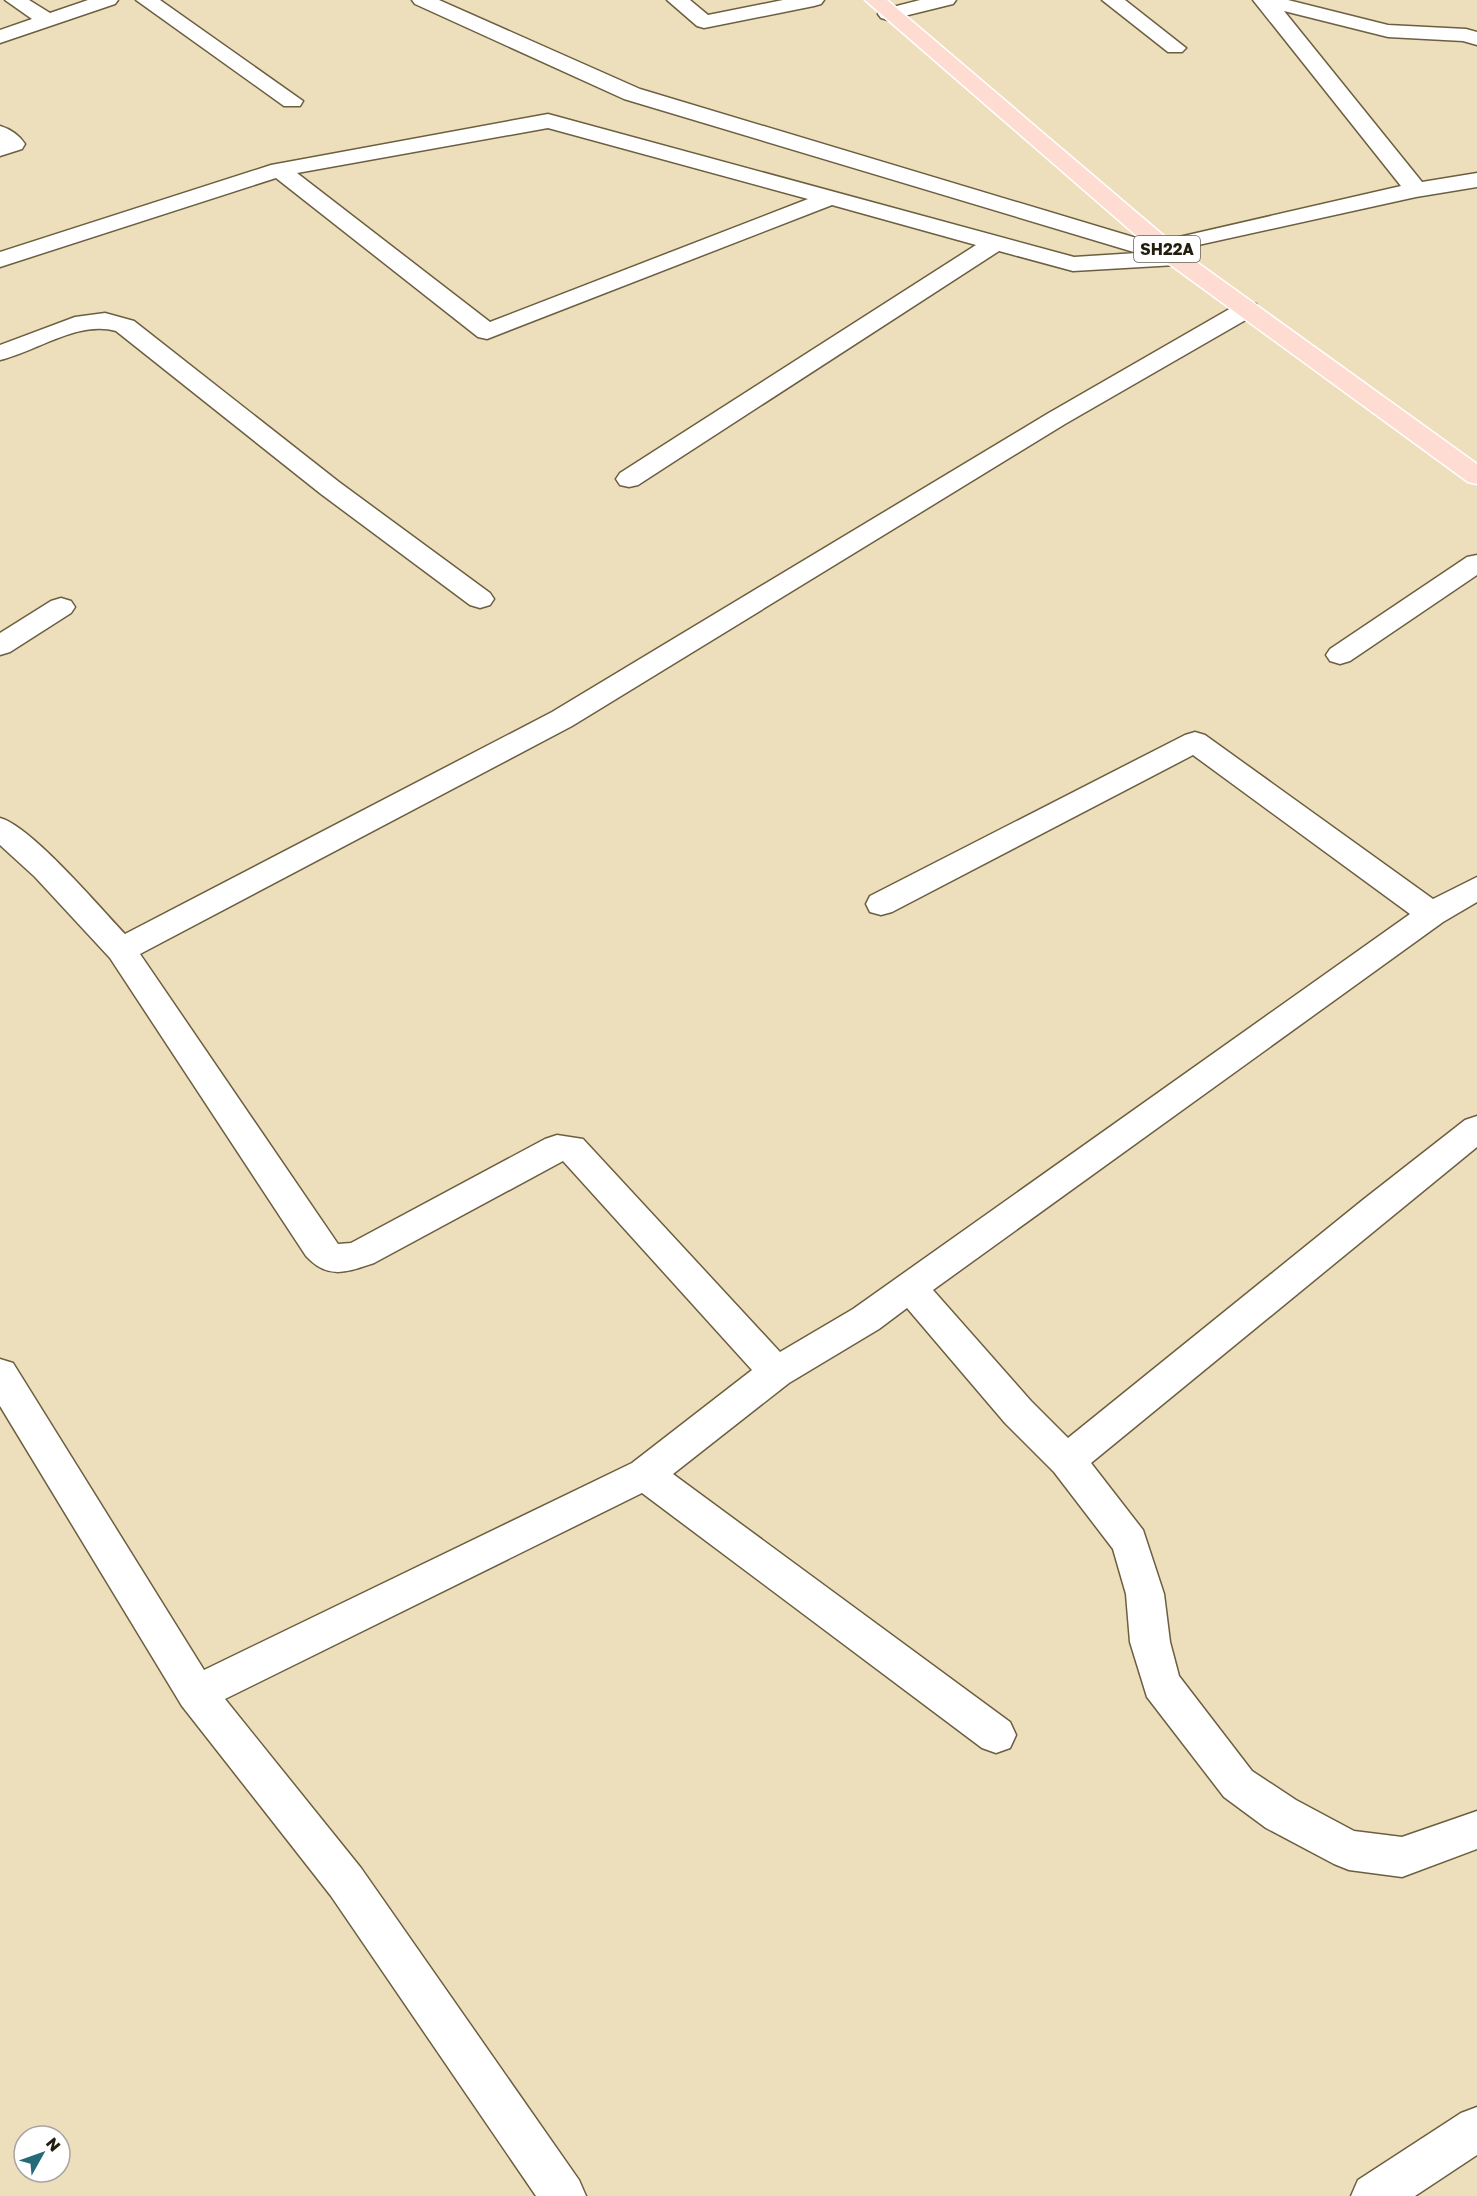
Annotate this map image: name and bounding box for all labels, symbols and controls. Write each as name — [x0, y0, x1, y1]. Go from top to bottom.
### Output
road number: SH22A — [1134, 236, 1200, 262]
north arrow — [12, 2124, 72, 2184]
text: N — [42, 2133, 65, 2155]

